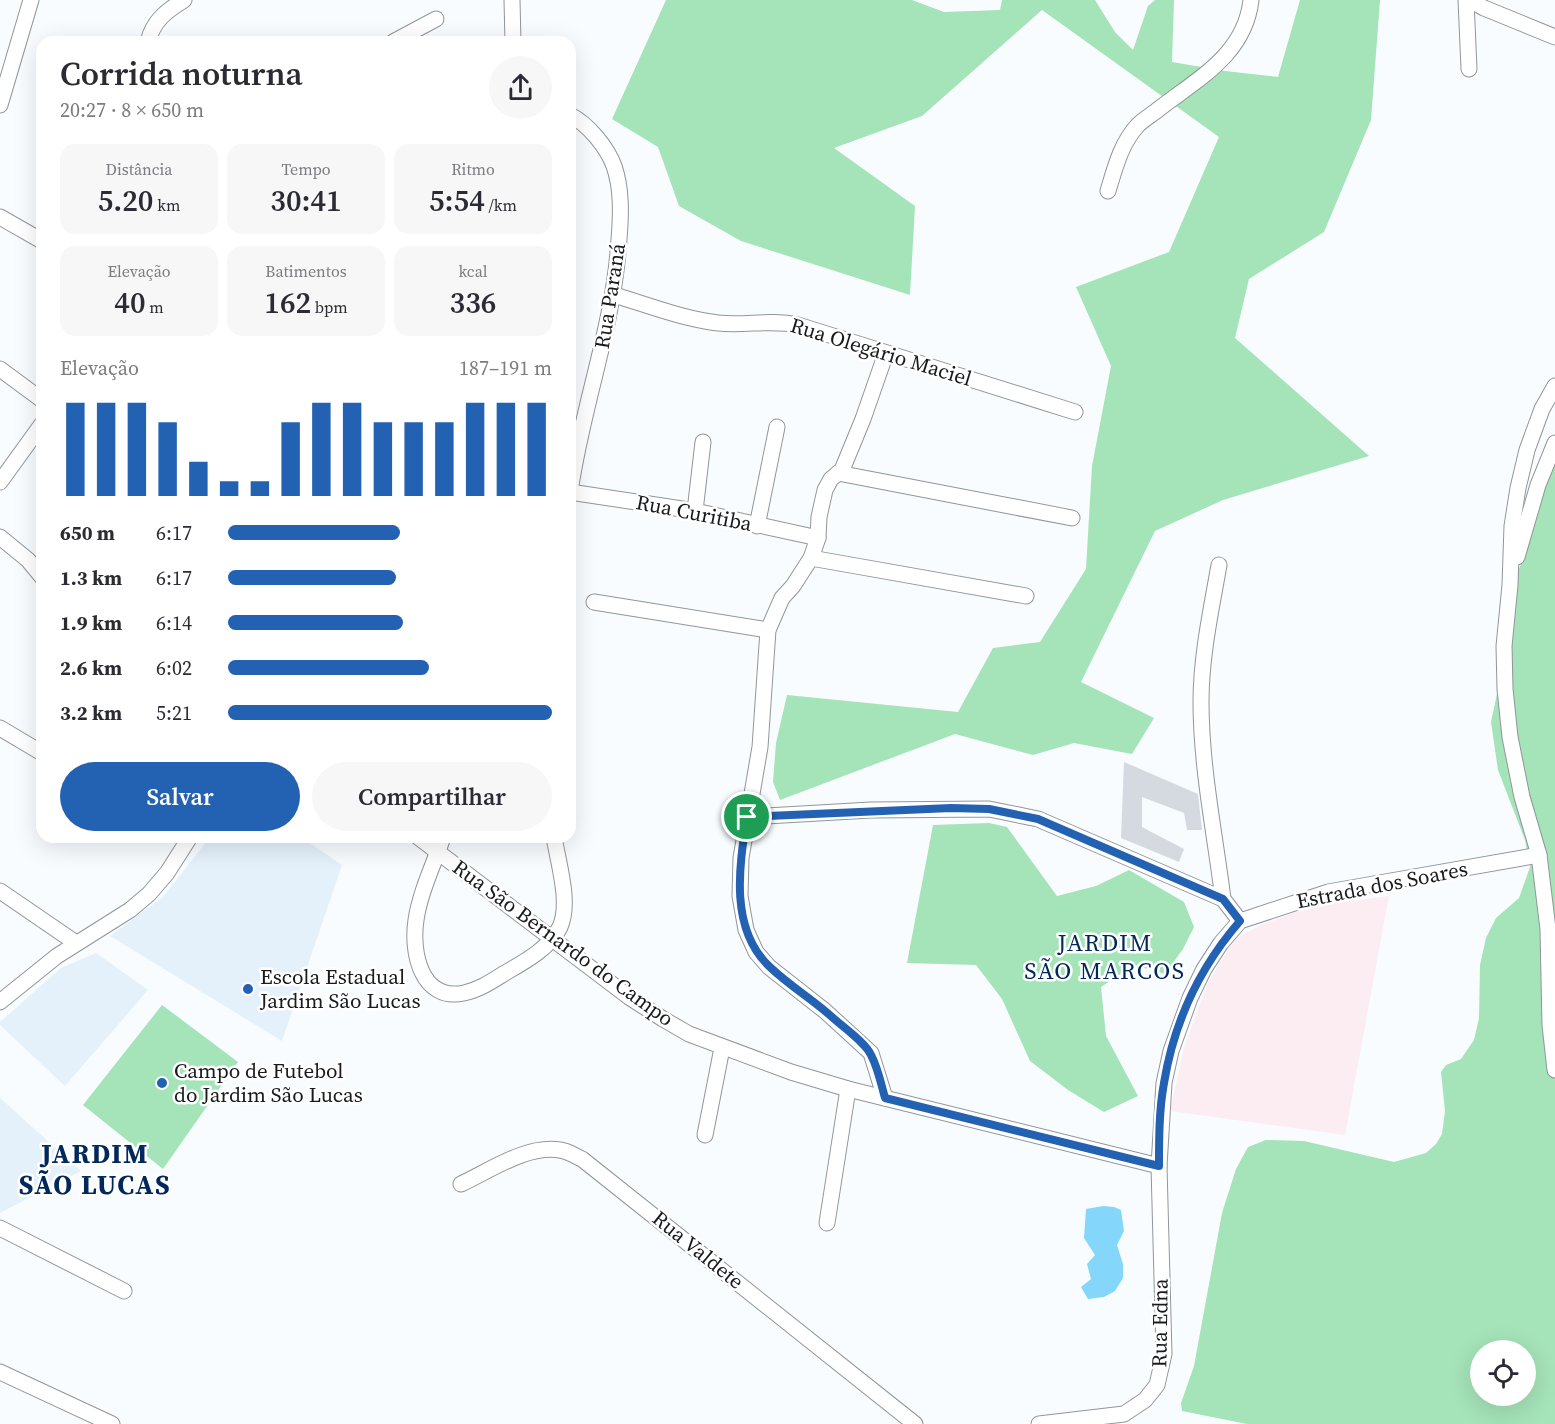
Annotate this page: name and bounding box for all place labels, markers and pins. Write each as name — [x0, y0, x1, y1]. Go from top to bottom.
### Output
pin — [721, 791, 772, 842]
place label: Escola Estadual Jardim São Lucas — [259, 962, 421, 1015]
marker: Escola Estadual Jardim São Lucas — [241, 982, 255, 996]
place label: Campo de Futebol do Jardim São Lucas — [174, 1056, 363, 1109]
marker: Campo de Futebol do Jardim São Lucas — [155, 1076, 169, 1090]

